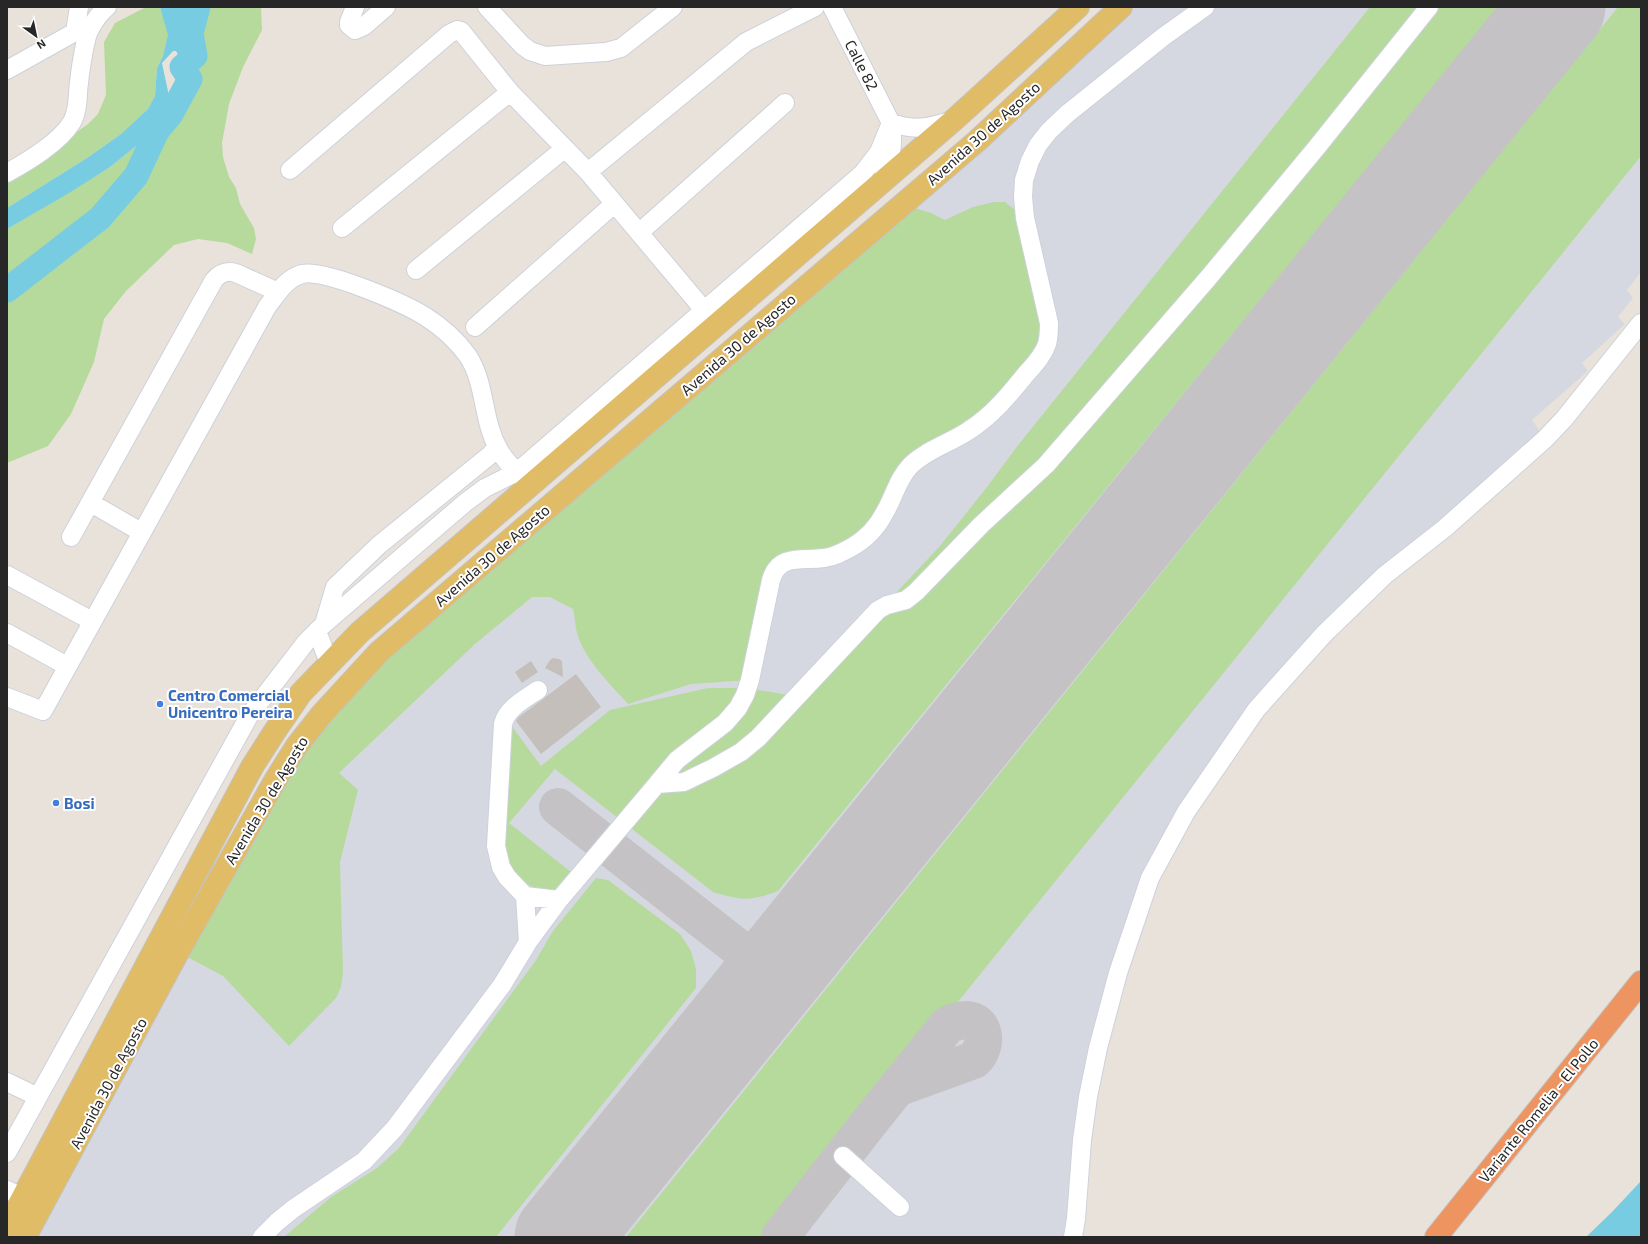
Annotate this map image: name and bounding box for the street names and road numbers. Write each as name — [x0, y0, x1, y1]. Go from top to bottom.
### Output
street label: Calle 82 — [842, 37, 882, 93]
street label: Avenida 30 de Agosto — [923, 77, 1043, 189]
street label: Avenida 30 de Agosto — [677, 289, 799, 399]
street label: Avenida 30 de Agosto — [431, 500, 553, 610]
street label: Avenida 30 de Agosto — [221, 733, 311, 867]
street label: Avenida 30 de Agosto — [66, 1014, 150, 1152]
street label: Variante Romelia - El Pollo — [1474, 1034, 1602, 1186]

